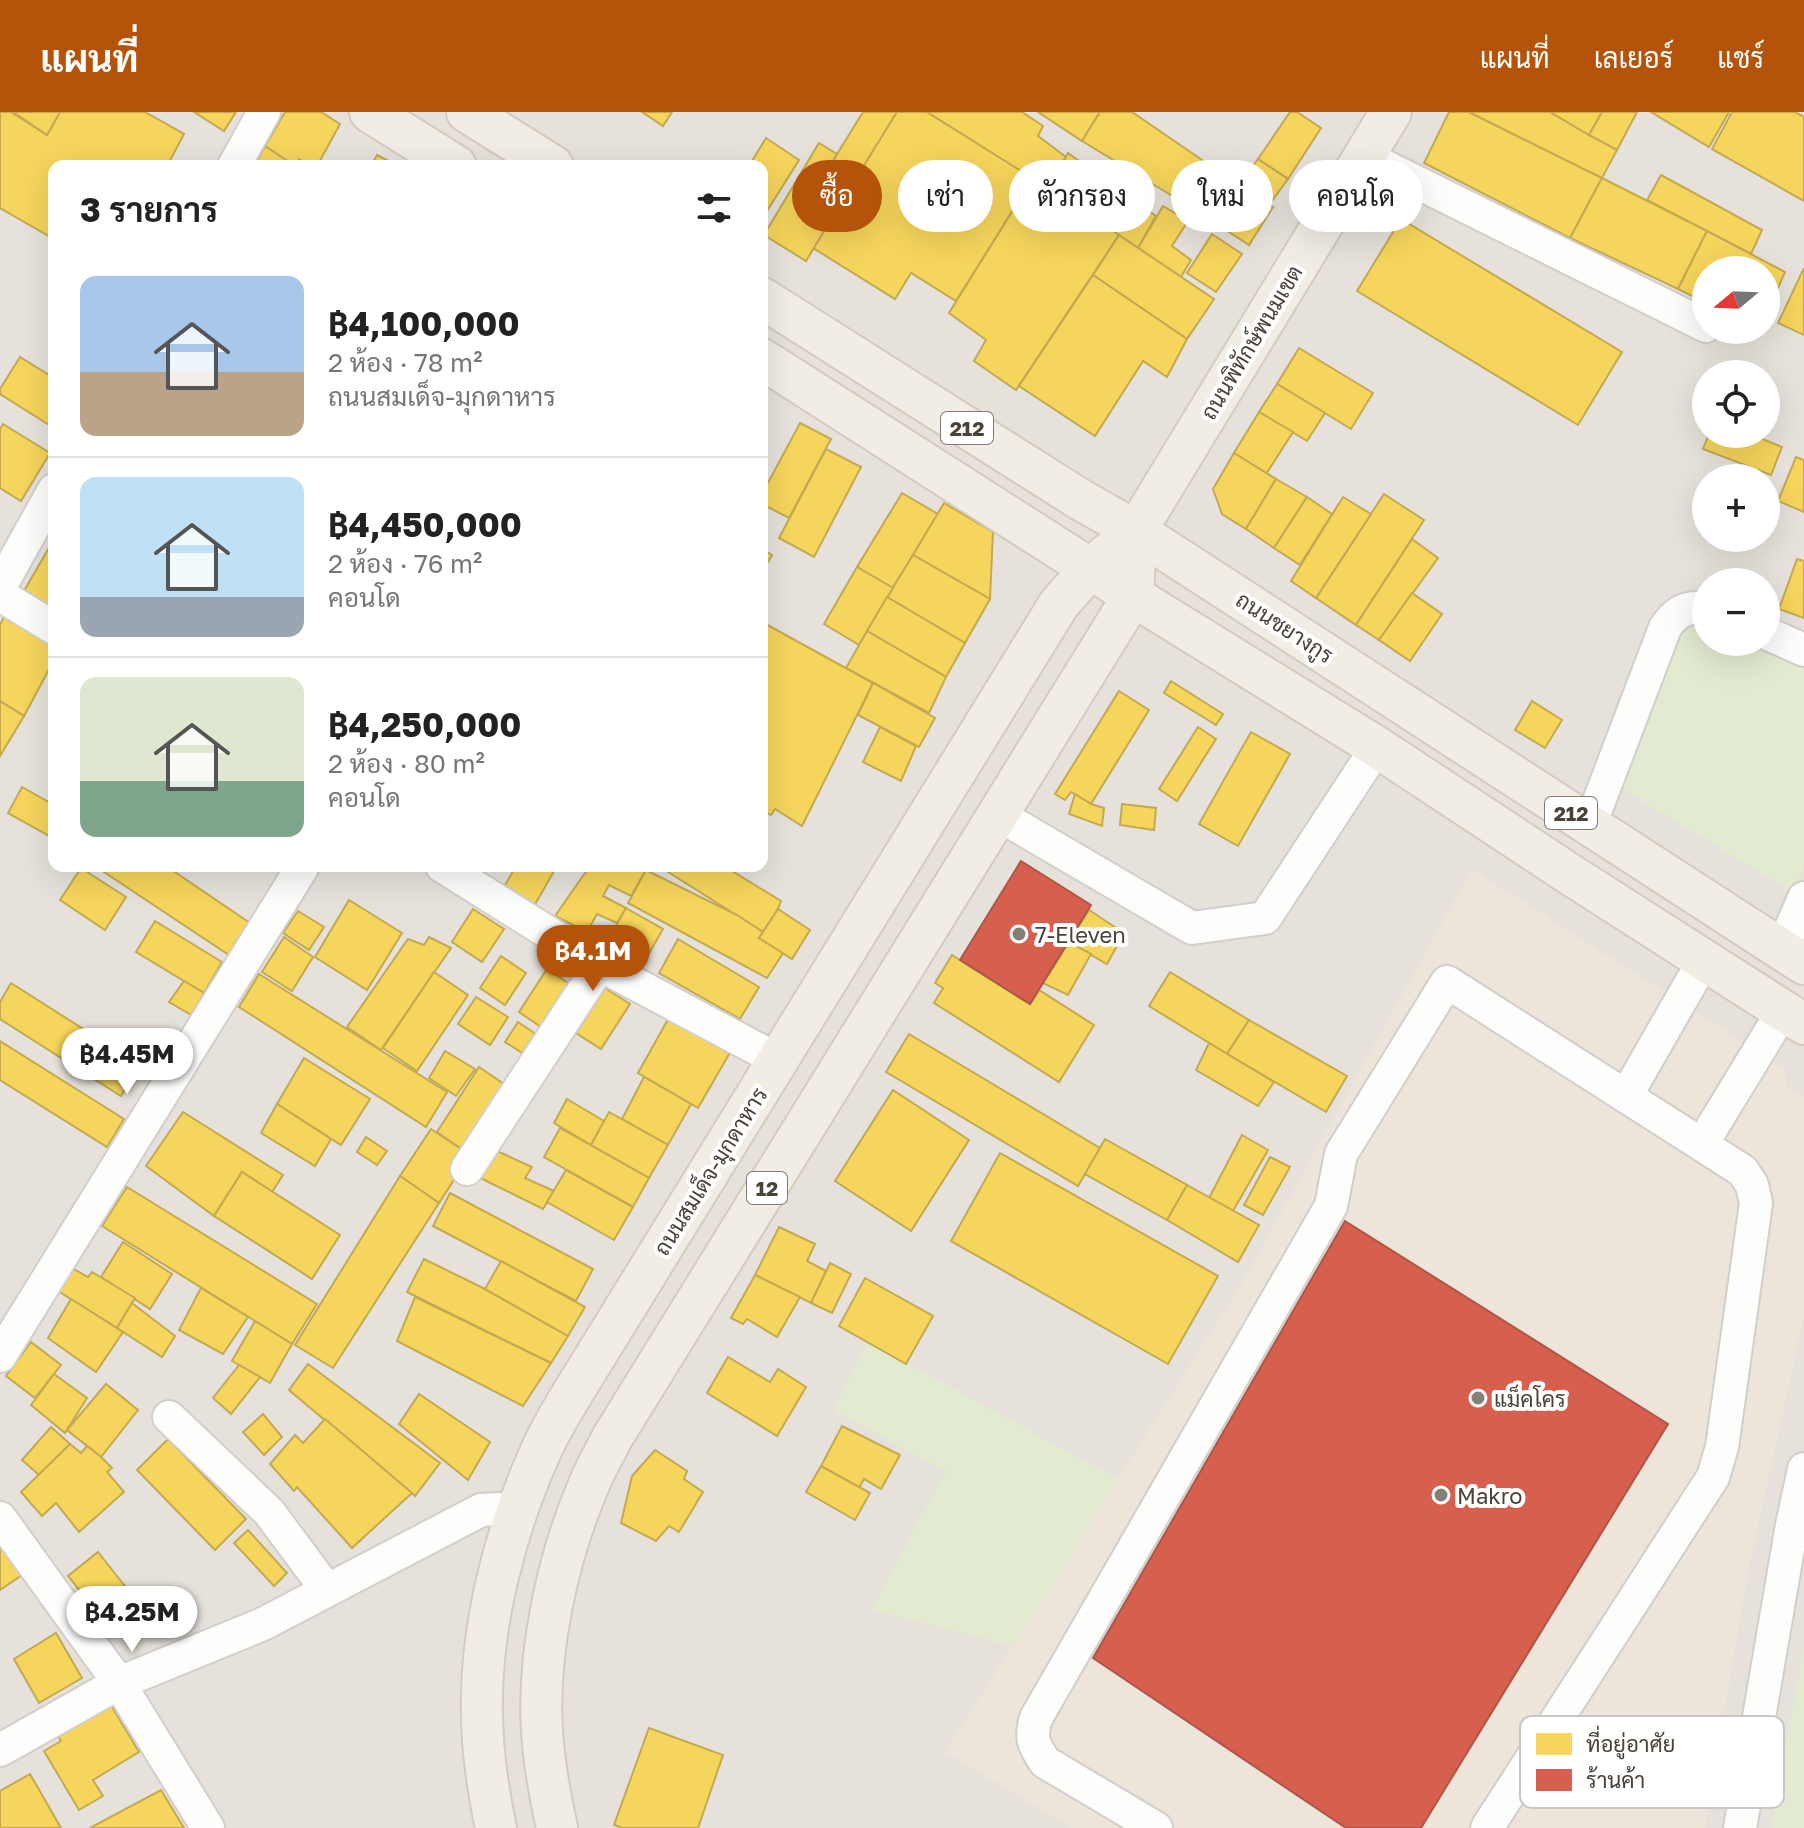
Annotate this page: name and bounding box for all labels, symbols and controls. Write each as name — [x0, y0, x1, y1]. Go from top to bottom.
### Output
text: แผนที่ — [40, 35, 139, 80]
text: แผนที่ — [1480, 41, 1550, 74]
text: เลเยอร์ — [1594, 41, 1673, 74]
text: แชร์ — [1717, 41, 1764, 74]
chip: ซื้อ — [792, 160, 882, 232]
chip: เช่า — [898, 160, 993, 232]
chip: ตัวกรอง — [1009, 160, 1155, 232]
chip: ใหม่ — [1171, 160, 1273, 232]
chip: คอนโด — [1289, 160, 1423, 232]
icon: filters — [692, 186, 736, 230]
text: 3 รายการ — [80, 189, 218, 229]
north arrow — [1692, 256, 1780, 344]
map controls — [1692, 256, 1780, 656]
street label: ถนนพิทักษ์พนมเขต — [1194, 260, 1308, 424]
text: ฿4,100,000 — [328, 303, 520, 343]
icon: home — [144, 308, 240, 404]
text: 2 ห้อง · 78 m² — [328, 347, 483, 378]
button: locate — [1692, 360, 1780, 448]
text: ถนนสมเด็จ-มุกดาหาร — [328, 381, 556, 412]
road number: 212 — [941, 412, 993, 444]
button: + — [1692, 464, 1780, 552]
text: ฿4,450,000 — [328, 504, 522, 544]
icon: home — [144, 509, 240, 605]
text: 2 ห้อง · 76 m² — [328, 548, 482, 579]
button: − — [1692, 568, 1780, 656]
text: คอนโด — [328, 582, 401, 613]
street label: ถนนชยางกูร — [1230, 586, 1339, 671]
text: ฿4,250,000 — [328, 704, 521, 744]
icon: home — [144, 709, 240, 805]
text: 2 ห้อง · 80 m² — [328, 748, 485, 779]
text: คอนโด — [328, 782, 401, 813]
road number: 212 — [1545, 797, 1597, 829]
place label: 7-Eleven — [1035, 921, 1126, 948]
pin: ฿4.1M — [537, 925, 649, 993]
marker: 7-Eleven — [1010, 925, 1028, 943]
text: ฿4.1M — [555, 935, 631, 966]
pin: ฿4.45M — [62, 1028, 192, 1096]
text: ฿4.45M — [79, 1038, 175, 1069]
street label: ถนนสมเด็จ-มุกดาหาร — [647, 1082, 775, 1261]
road number: 12 — [747, 1172, 787, 1204]
place label: แม็คโคร — [1494, 1384, 1566, 1412]
marker: แม็คโคร — [1469, 1389, 1487, 1407]
place label: Makro — [1457, 1482, 1522, 1509]
marker: Makro — [1432, 1486, 1450, 1504]
pin: ฿4.25M — [67, 1586, 197, 1654]
text: ฿4.25M — [84, 1596, 180, 1627]
legend — [1520, 1716, 1784, 1808]
text: ที่อยู่อาศัย — [1586, 1725, 1675, 1760]
text: ร้านค้า — [1586, 1766, 1645, 1793]

